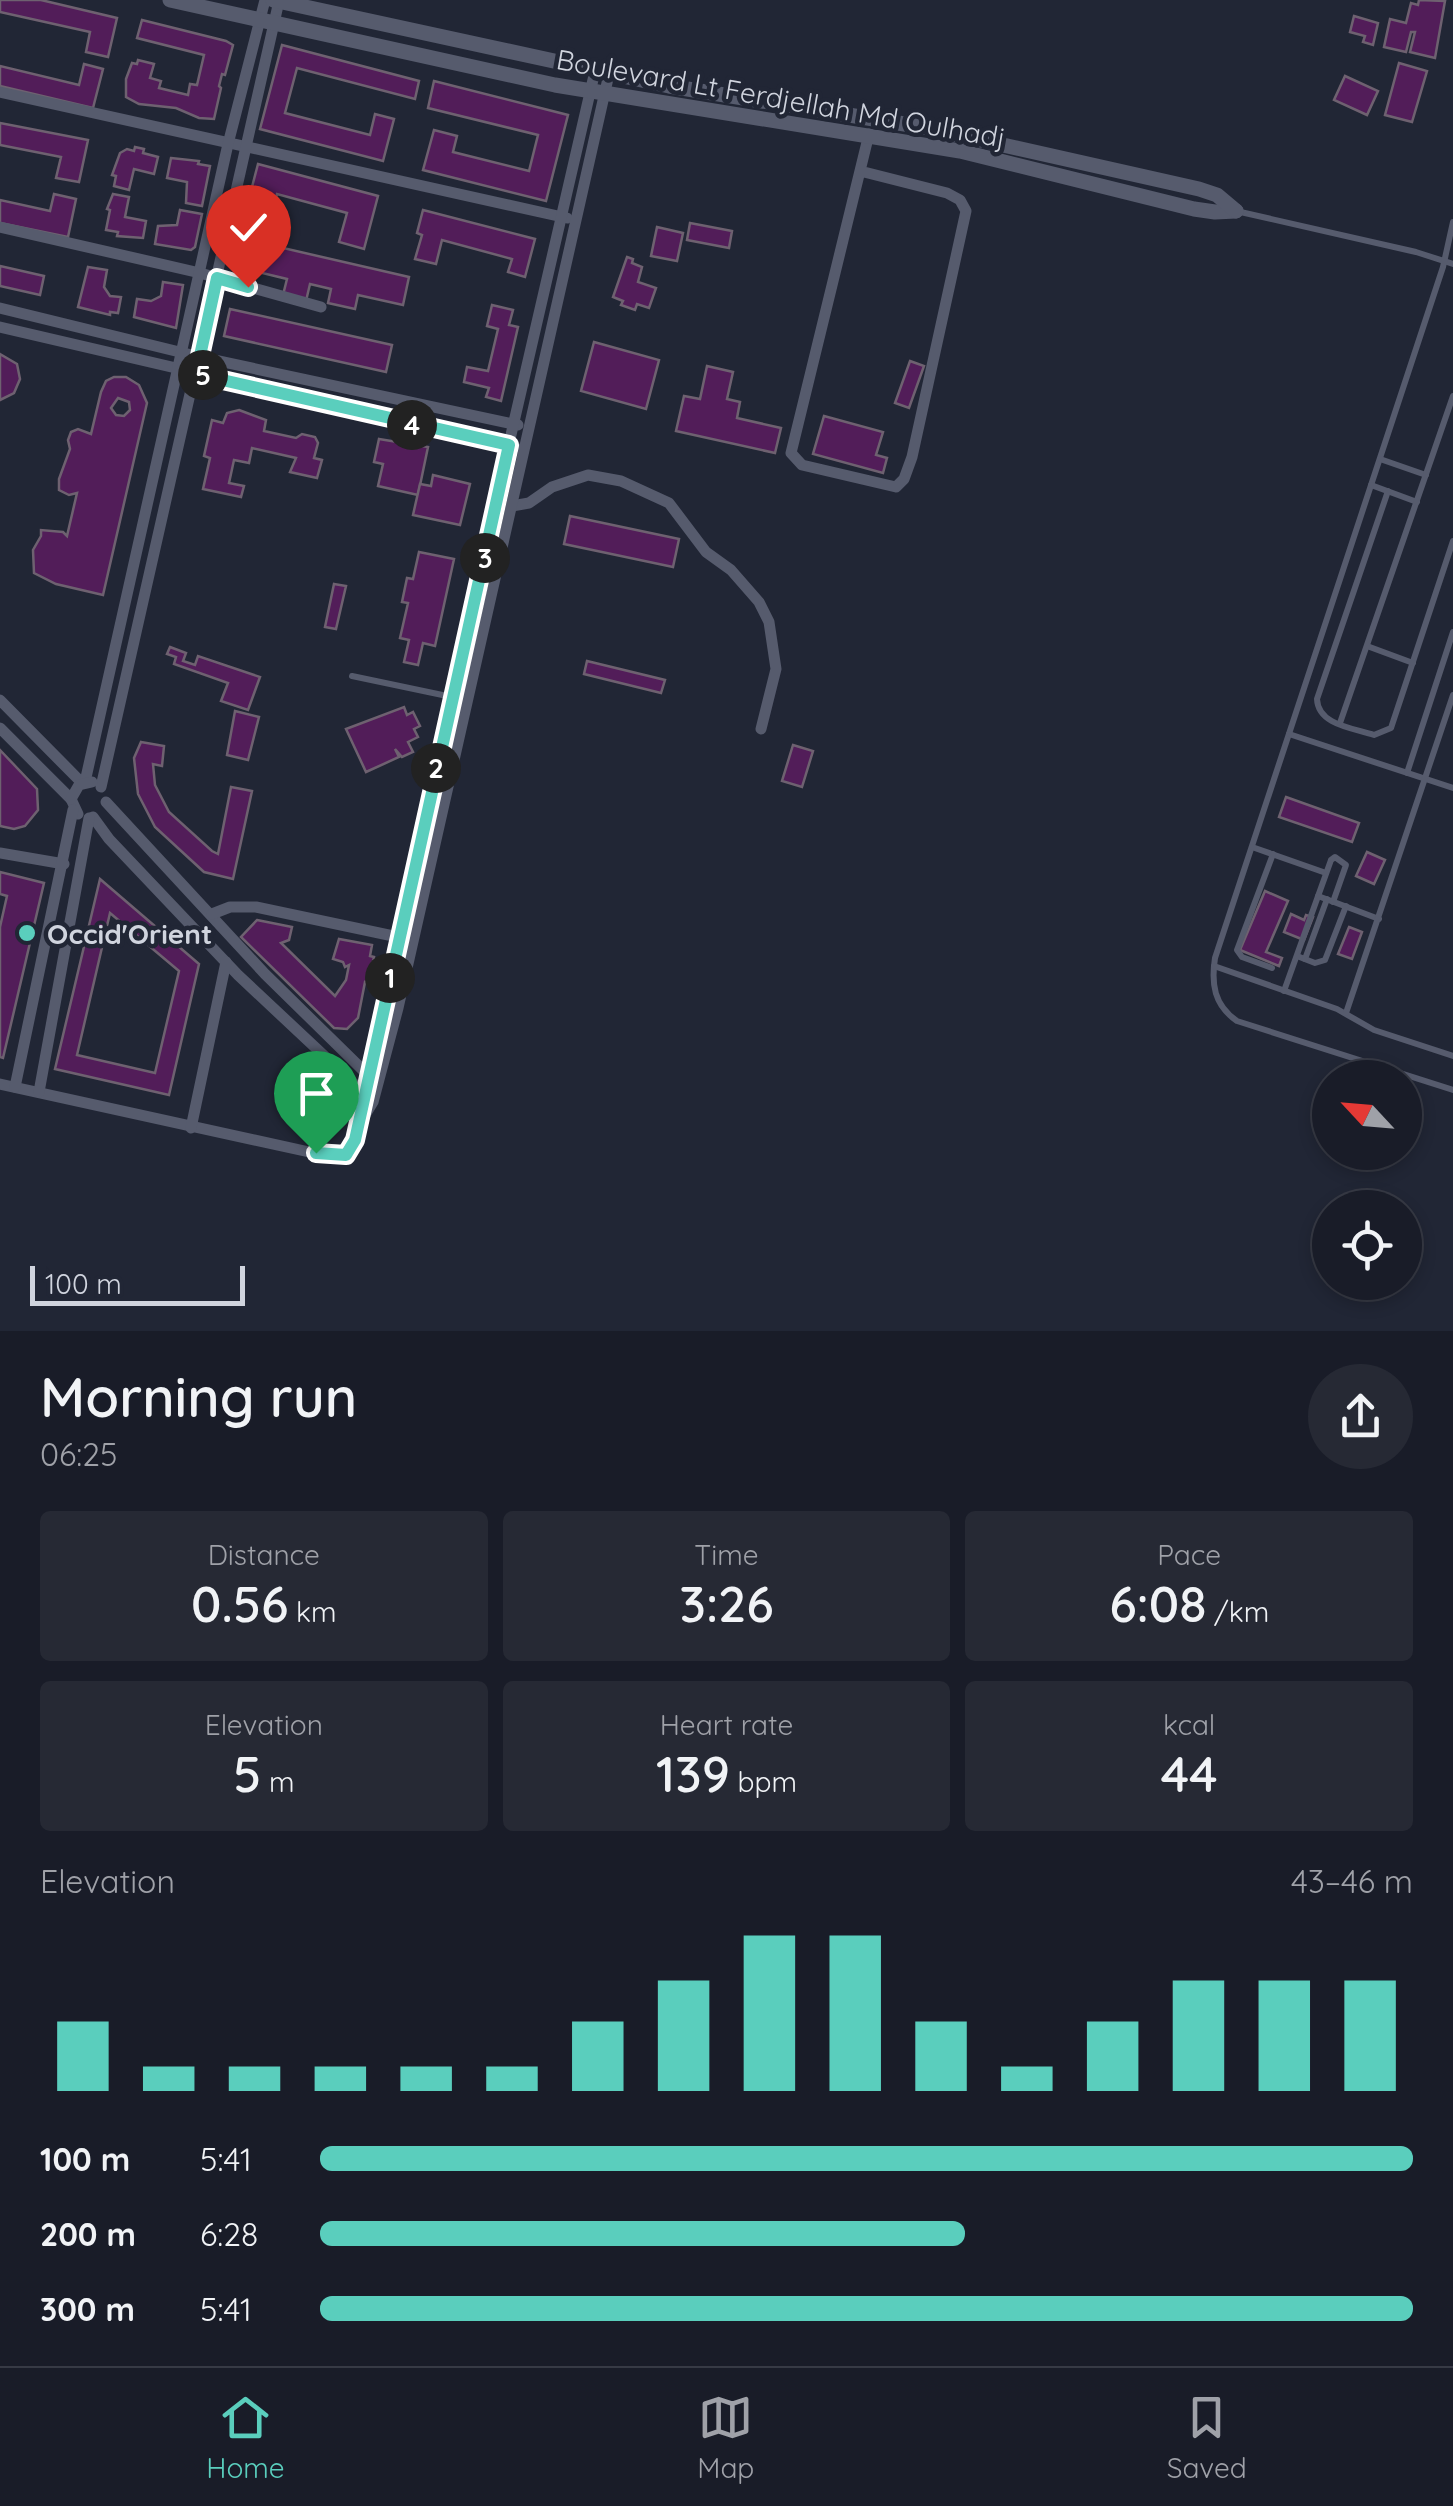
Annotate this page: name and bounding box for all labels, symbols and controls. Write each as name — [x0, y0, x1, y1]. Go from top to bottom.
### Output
street label: Boulevard Lt Ferdjellah Md Oulhadj — [554, 41, 1008, 155]
pin — [206, 185, 291, 288]
icon: check — [221, 200, 276, 255]
pin: 5 — [178, 350, 228, 400]
text: 5 — [195, 357, 211, 392]
pin: 4 — [387, 400, 437, 450]
text: 4 — [404, 407, 420, 442]
pin: 3 — [460, 533, 510, 583]
text: 3 — [477, 540, 493, 575]
pin: 2 — [411, 743, 461, 793]
text: 2 — [428, 750, 444, 785]
place label: Occid'Orient — [47, 916, 212, 951]
marker: Occid'Orient — [16, 922, 38, 944]
pin: 1 — [365, 953, 415, 1003]
text: 1 — [385, 960, 395, 995]
pin — [274, 1051, 359, 1154]
north arrow — [1312, 1060, 1422, 1170]
map controls — [1312, 1060, 1422, 1300]
icon: arrive — [289, 1066, 344, 1121]
button: locate — [1312, 1190, 1422, 1300]
scale bar — [30, 1261, 245, 1306]
text: 100 m — [45, 1266, 122, 1301]
text: Morning run — [40, 1362, 357, 1431]
button: share — [1308, 1364, 1413, 1469]
text: 06:25 — [40, 1434, 117, 1474]
text: Distance — [208, 1537, 320, 1572]
text: Time — [694, 1537, 759, 1572]
text: Pace — [1157, 1537, 1221, 1572]
text: 0.56 — [191, 1572, 288, 1635]
text: 3:26 — [679, 1572, 774, 1635]
text: 6:08 — [1109, 1572, 1206, 1635]
text: km — [288, 1594, 337, 1629]
text: /km — [1206, 1594, 1269, 1629]
text: Elevation — [205, 1707, 323, 1742]
text: Heart rate — [660, 1707, 793, 1742]
text: kcal — [1163, 1707, 1215, 1742]
text: 5 — [233, 1742, 261, 1805]
text: 139 — [656, 1742, 730, 1805]
text: 44 — [1161, 1742, 1218, 1805]
text: m — [261, 1764, 295, 1799]
text: bpm — [730, 1764, 797, 1799]
text: Elevation — [40, 1861, 175, 1901]
text: 43–46 m — [1291, 1861, 1413, 1901]
text: 100 m — [40, 2139, 130, 2179]
text: 5:41 — [200, 2139, 252, 2179]
text: 200 m — [40, 2214, 136, 2254]
text: 6:28 — [200, 2214, 258, 2254]
text: 300 m — [40, 2289, 135, 2329]
text: 5:41 — [200, 2289, 252, 2329]
tab: Home — [206, 2390, 285, 2485]
tab: Map — [697, 2390, 754, 2485]
tab: Saved — [1167, 2390, 1247, 2485]

